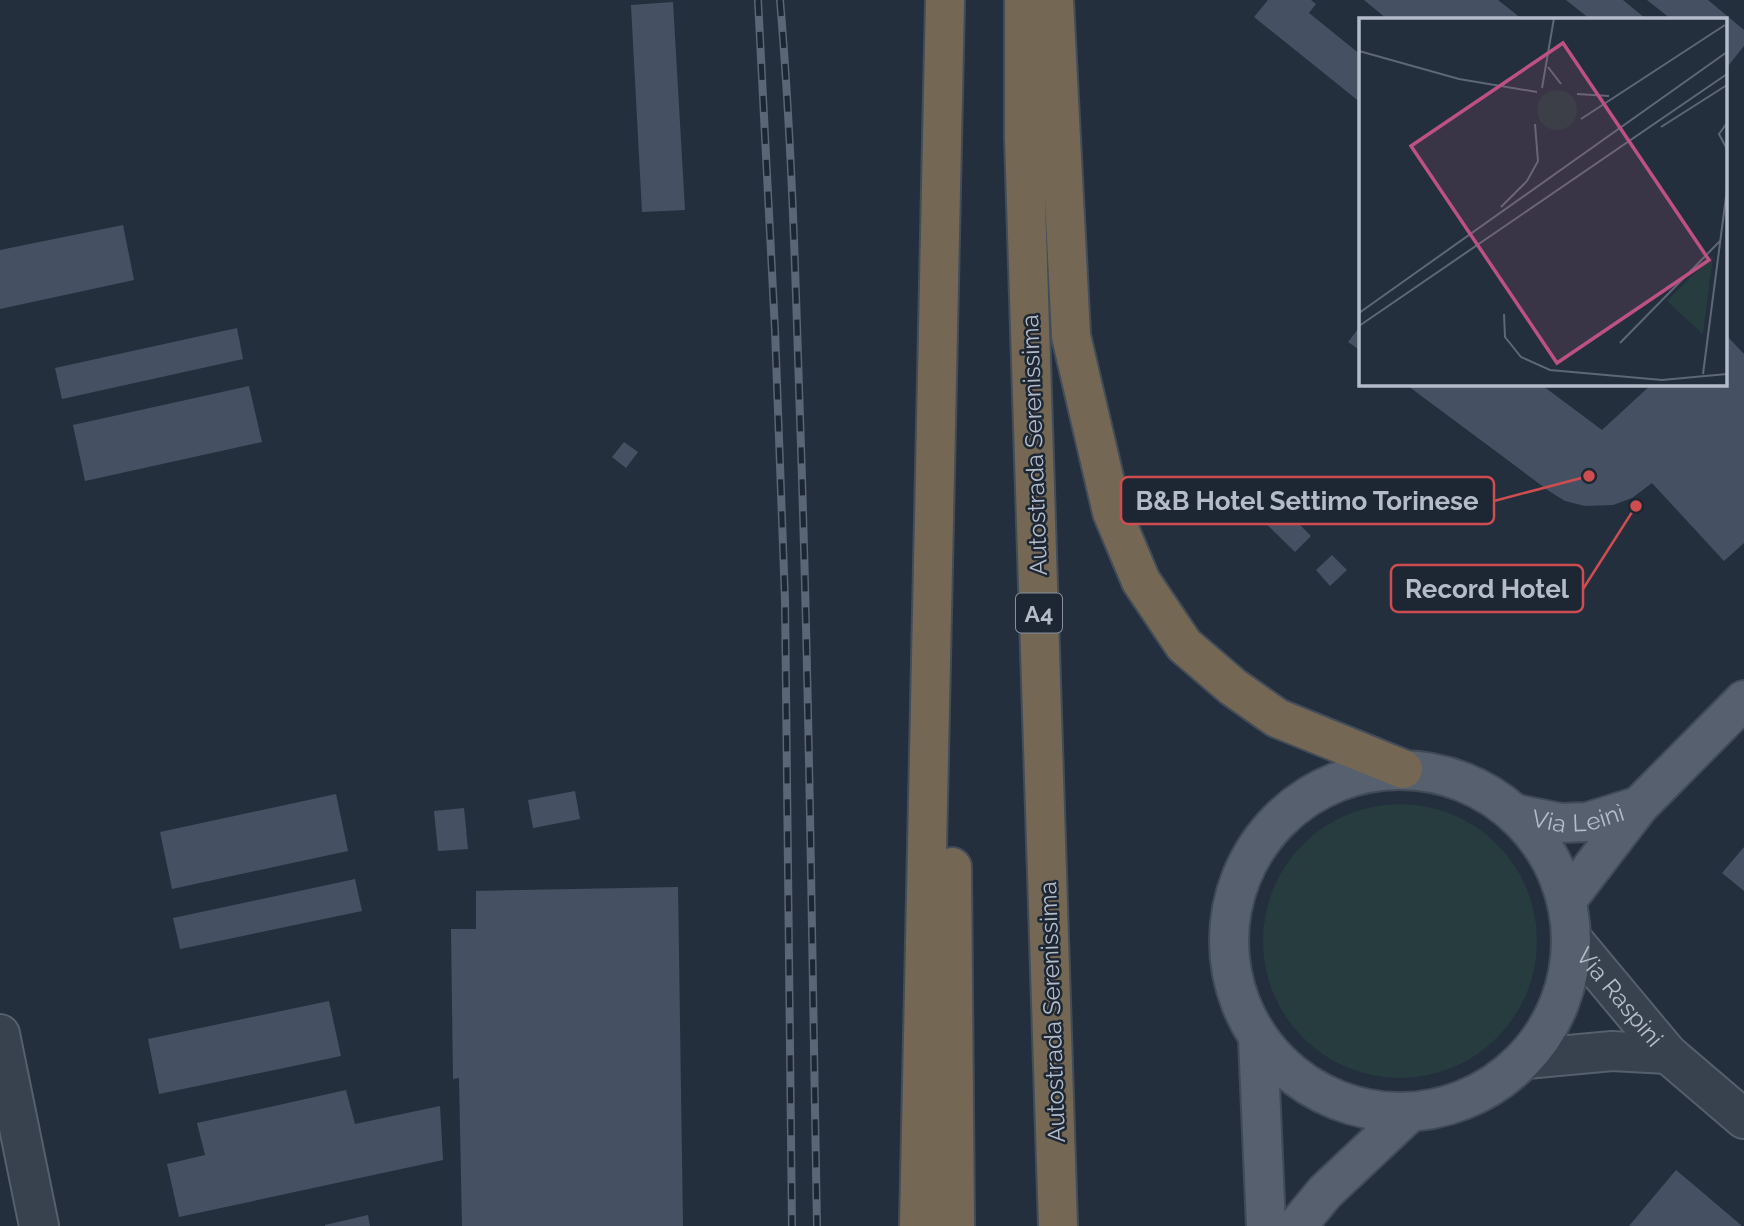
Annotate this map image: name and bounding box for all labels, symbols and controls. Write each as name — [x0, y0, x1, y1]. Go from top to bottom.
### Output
inset map — [1359, 18, 1726, 385]
street label: Autostrada Serenissima — [1015, 314, 1053, 576]
callout: B&B Hotel Settimo Torinese — [1121, 477, 1494, 524]
text: B&B Hotel Settimo Torinese — [1135, 486, 1479, 516]
callout: Record Hotel — [1391, 565, 1583, 612]
text: Record Hotel — [1405, 574, 1570, 604]
road number: A4 — [1016, 594, 1062, 632]
street label: Via Leinì — [1529, 797, 1627, 838]
street label: Autostrada Serenissima — [1033, 881, 1071, 1143]
street label: Via Raspini — [1570, 941, 1670, 1052]

